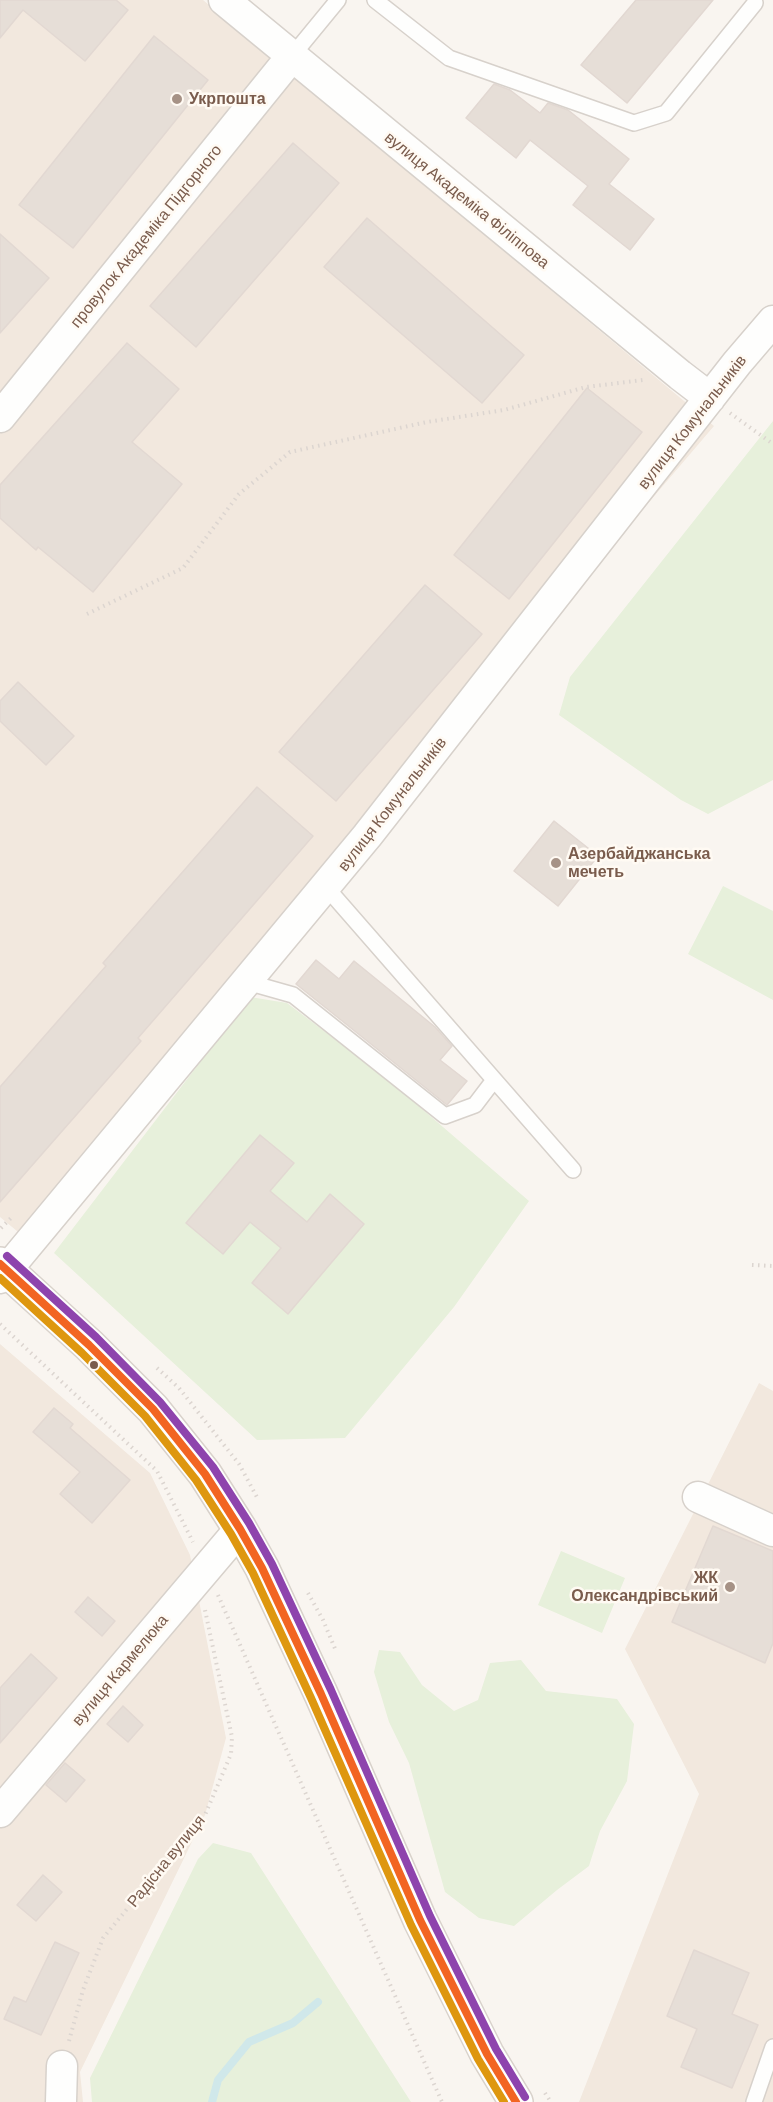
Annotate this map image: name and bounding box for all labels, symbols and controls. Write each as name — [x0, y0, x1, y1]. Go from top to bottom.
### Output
place label: Укрпошта — [189, 89, 266, 109]
marker: Укрпошта — [170, 92, 184, 106]
street label: вулиця Академіка Філіппова — [381, 128, 553, 272]
street label: провулок Академіка Підгорного — [66, 141, 226, 331]
street label: вулиця Комунальників — [634, 351, 750, 493]
street label: вулиця Комунальників — [334, 733, 450, 875]
place label: Азербайджанська мечеть — [568, 844, 710, 882]
marker: Азербайджанська мечеть — [549, 856, 563, 870]
unlabelled marker — [88, 1359, 100, 1371]
place label: ЖК Олександрівський — [571, 1568, 718, 1606]
marker: ЖК Олександрівський — [723, 1580, 737, 1594]
street label: вулиця Кармелюка — [68, 1611, 172, 1729]
street label: Радісна вулиця — [123, 1811, 209, 1911]

